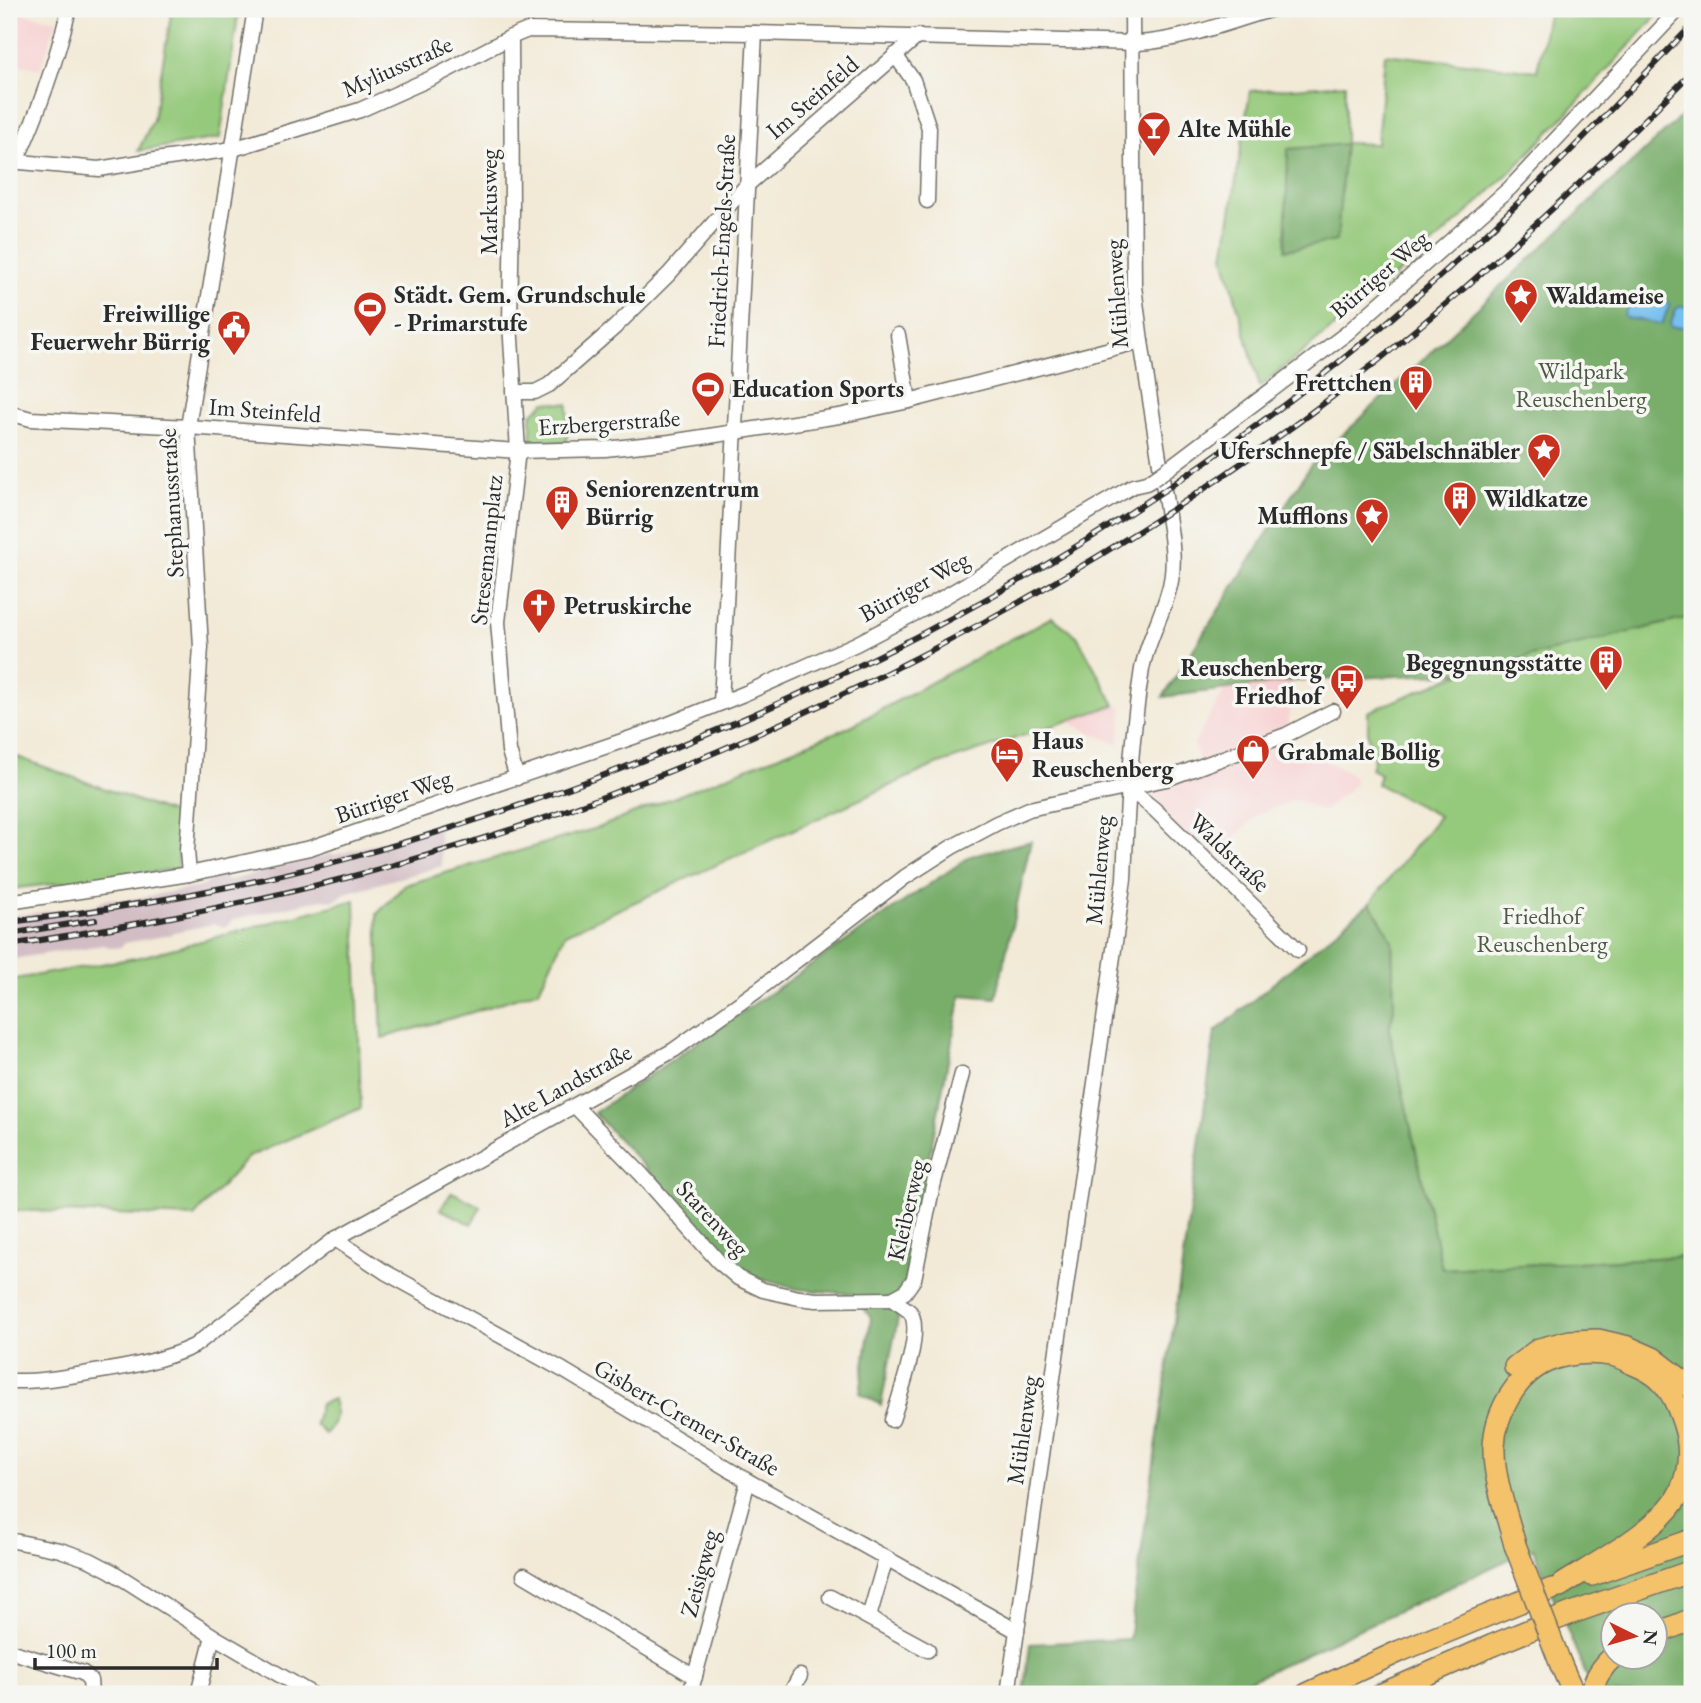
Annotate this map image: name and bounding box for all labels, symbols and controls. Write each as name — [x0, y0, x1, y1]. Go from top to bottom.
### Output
street label: Myliusstraße — [337, 28, 457, 104]
street label: Im Steinfeld — [759, 48, 865, 146]
bar icon: Alte Mühle — [1135, 109, 1173, 158]
place label: Alte Mühle — [1177, 113, 1291, 144]
street label: Friedrich-Engels-Straße — [700, 133, 742, 349]
street label: Markusweg — [473, 148, 504, 255]
street label: Bürriger Weg — [1323, 222, 1435, 325]
street label: Mühlenweg — [1097, 238, 1135, 350]
place icon: Waldameise — [1502, 276, 1540, 325]
place label: Städt. Gem. Grundschule - Primarstufe — [394, 279, 646, 338]
place label: Waldameise — [1546, 280, 1664, 311]
sports icon: Städt. Gem. Grundschule - Primarstufe — [351, 289, 389, 338]
place label: Freiwillige Feuerwehr Bürrig — [31, 298, 211, 358]
public building icon: Freiwillige Feuerwehr Bürrig — [215, 308, 253, 357]
park label: Wildpark Reuschenberg — [1515, 355, 1647, 414]
building icon: Frettchen — [1397, 363, 1435, 412]
place label: Frettchen — [1295, 367, 1392, 398]
sports icon: Education Sports — [689, 369, 727, 418]
place label: Education Sports — [732, 373, 904, 404]
street label: Im Steinfeld — [208, 391, 323, 429]
street label: Erzbergerstraße — [537, 402, 681, 442]
street label: Stephanusstraße — [152, 428, 190, 578]
place icon: Uferschnepfe / Säbelschnäbler — [1525, 431, 1563, 480]
place label: Uferschnepfe / Säbelschnäbler — [1220, 435, 1520, 466]
street label: Stresemannplatz — [463, 473, 509, 627]
place label: Seniorenzentrum Bürrig — [586, 473, 759, 533]
building icon: Wildkatze — [1441, 479, 1479, 528]
building icon: Seniorenzentrum Bürrig — [543, 483, 581, 532]
place label: Wildkatze — [1484, 483, 1588, 514]
place icon: Mufflons — [1353, 496, 1391, 545]
place label: Mufflons — [1257, 500, 1348, 531]
street label: Bürriger Weg — [854, 543, 975, 629]
church icon: Petruskirche — [520, 586, 558, 635]
place label: Petruskirche — [564, 590, 692, 621]
building icon: Begegnungsstätte — [1587, 643, 1625, 692]
place label: Begegnungsstätte — [1406, 647, 1582, 679]
place label: Reuschenberg Friedhof — [1181, 652, 1325, 711]
bus stop icon: Reuschenberg Friedhof — [1328, 662, 1366, 711]
place label: Haus Reuschenberg — [1032, 725, 1174, 785]
shop icon: Grabmale Bollig — [1234, 732, 1272, 781]
hotel icon: Haus Reuschenberg — [988, 735, 1026, 784]
place label: Grabmale Bollig — [1278, 736, 1441, 768]
street label: Bürriger Weg — [331, 762, 456, 830]
street label: Waldstraße — [1183, 806, 1277, 898]
street label: Mühlenweg — [1078, 814, 1118, 926]
park label: Friedhof Reuschenberg — [1476, 900, 1608, 959]
street label: Alte Landstraße — [492, 1036, 637, 1135]
street label: Kleiberweg — [879, 1156, 933, 1264]
street label: Starenweg — [670, 1173, 757, 1263]
street label: Gisbert-Cremer-Straße — [588, 1351, 786, 1483]
street label: Mühlenweg — [999, 1373, 1045, 1486]
street label: Zeisigweg — [672, 1525, 726, 1620]
north arrow — [1600, 1602, 1670, 1672]
scale bar — [35, 1626, 217, 1670]
text: N — [1637, 1629, 1664, 1647]
text: 100 m — [46, 1637, 97, 1664]

